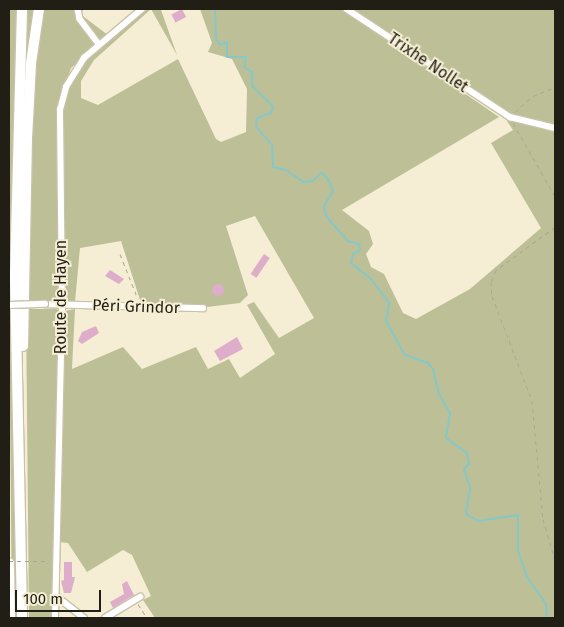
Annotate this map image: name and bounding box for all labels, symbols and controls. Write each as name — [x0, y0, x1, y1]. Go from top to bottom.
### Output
street label: Trixhe Nollet — [384, 29, 472, 97]
street label: Route de Hayen — [51, 240, 71, 354]
street label: Péri Grindor — [92, 296, 180, 318]
scale bar — [18, 580, 104, 612]
text: 100 m — [23, 590, 63, 608]

